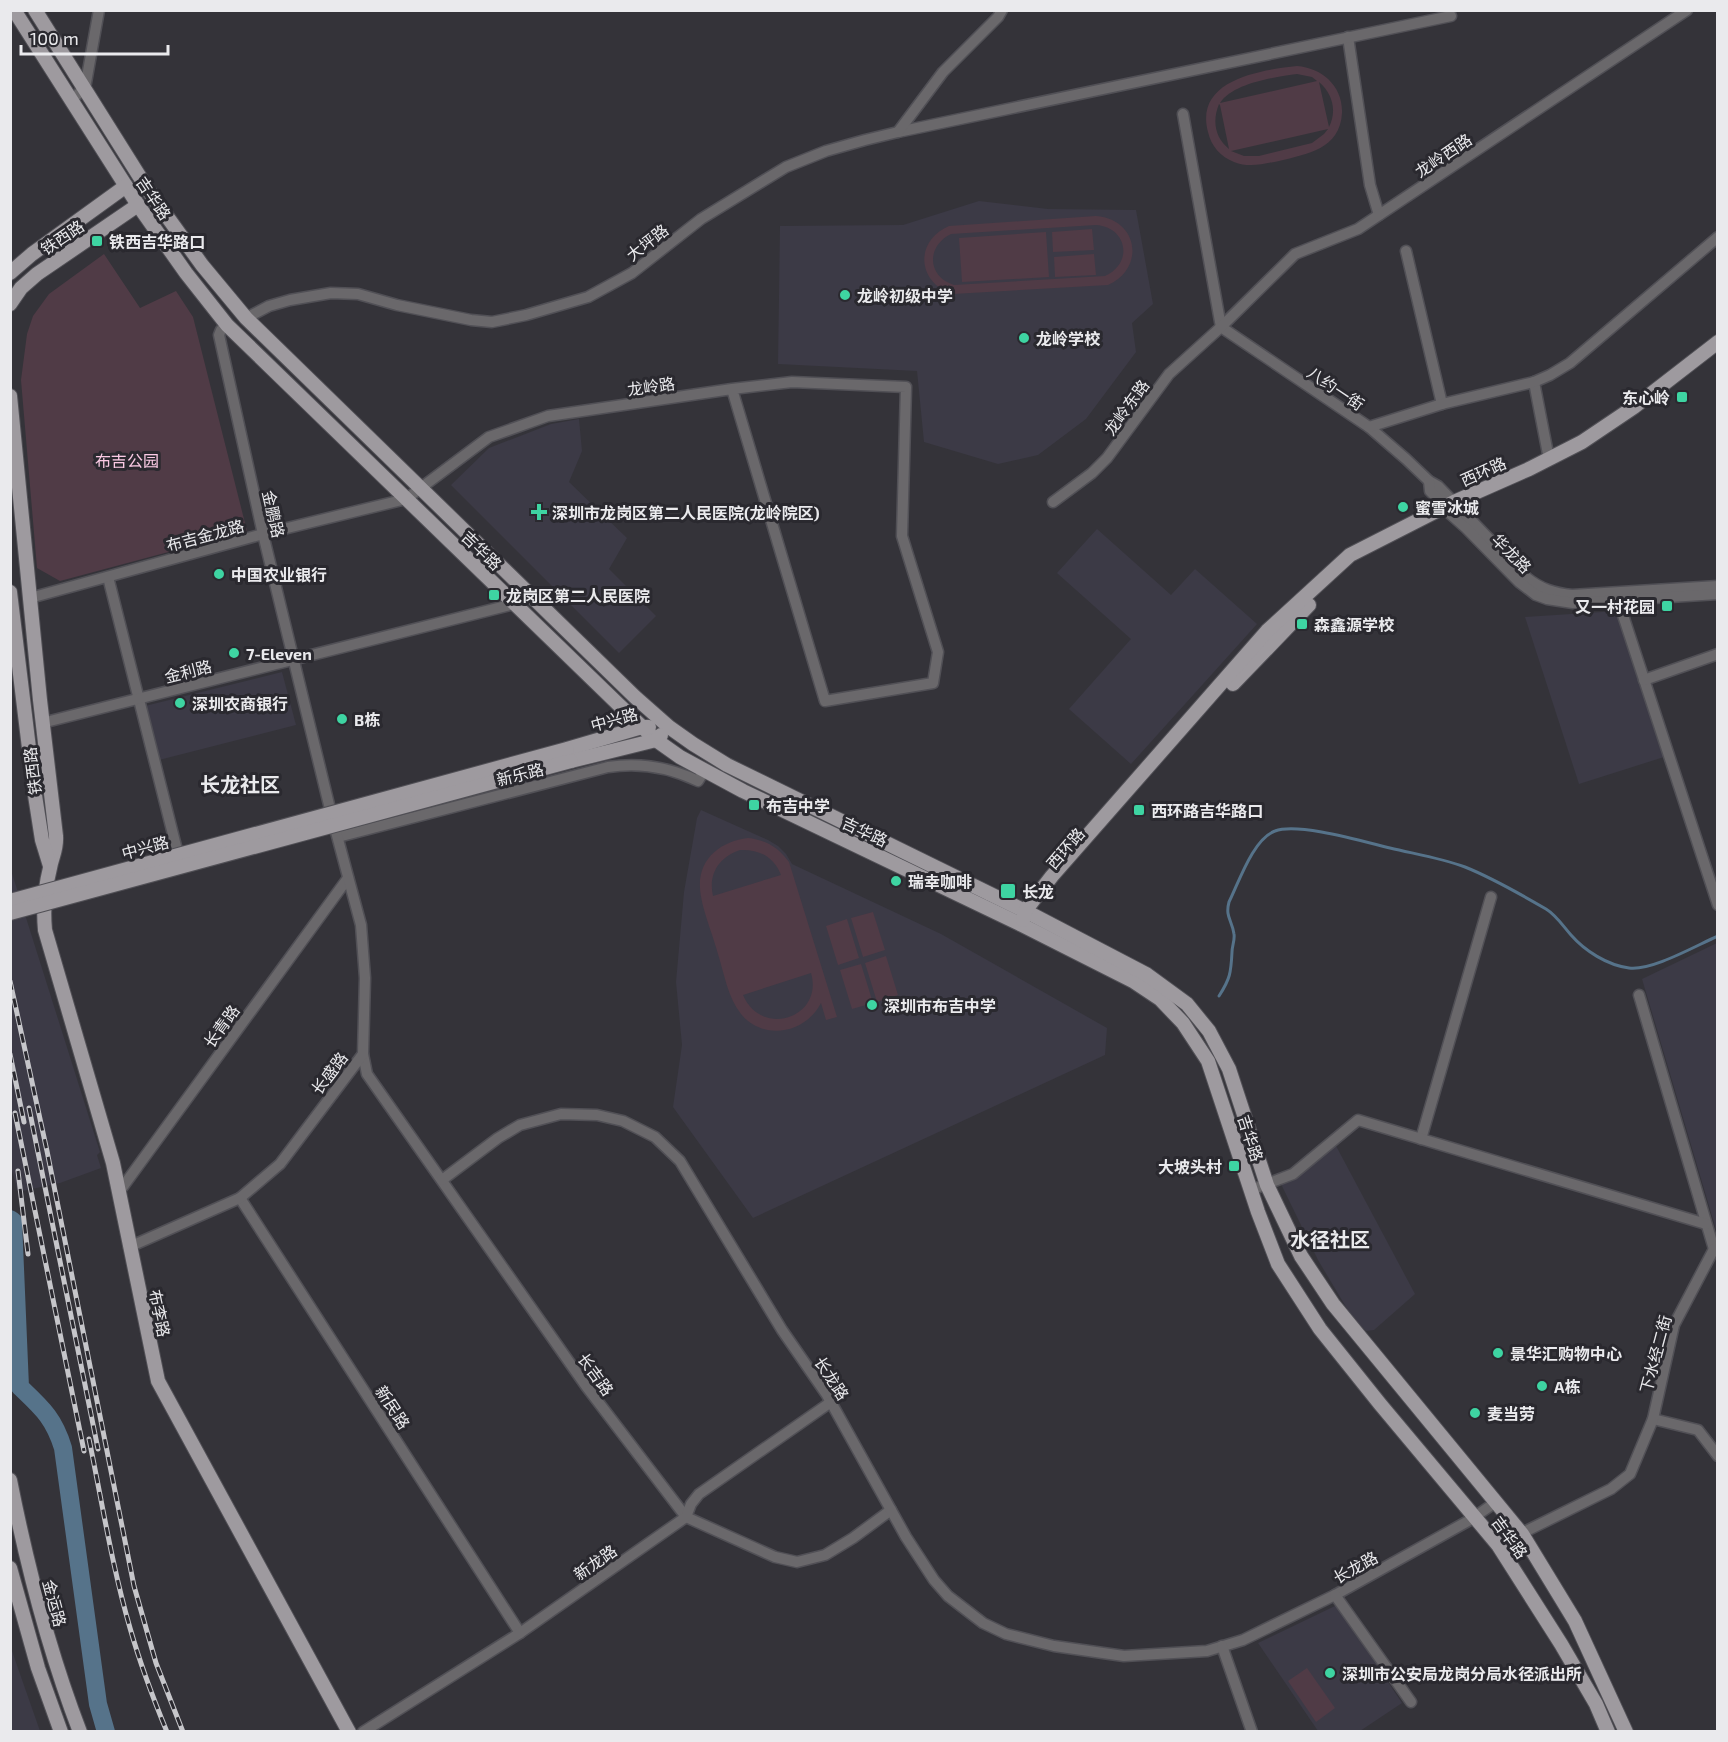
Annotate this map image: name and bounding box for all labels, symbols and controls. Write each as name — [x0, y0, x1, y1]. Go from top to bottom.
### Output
scale bar — [21, 18, 168, 56]
text: 100 m — [30, 27, 79, 49]
street label: 龙岭西路 — [1411, 129, 1475, 181]
street label: 吉华路 — [133, 173, 175, 223]
street label: 铁西路 — [37, 216, 87, 258]
street label: 大坪路 — [622, 220, 672, 264]
place label: 铁西吉华路口 — [109, 232, 205, 251]
marker: 铁西吉华路口 — [90, 234, 104, 248]
place label: 龙岭初级中学 — [857, 286, 953, 305]
marker: 龙岭初级中学 — [838, 288, 852, 302]
place label: 龙岭学校 — [1036, 329, 1101, 348]
marker: 龙岭学校 — [1017, 331, 1031, 345]
street label: 八约一街 — [1304, 362, 1368, 414]
street label: 龙岭路 — [626, 373, 676, 399]
street label: 龙岭东路 — [1100, 376, 1152, 438]
place label: 东心岭 — [1622, 388, 1670, 407]
marker: 东心岭 — [1675, 390, 1689, 404]
park label: 布吉公园 — [95, 451, 159, 470]
street label: 西环路 — [1457, 453, 1509, 489]
street label: 金鹏路 — [259, 488, 289, 540]
place label: 蜜雪冰城 — [1415, 498, 1479, 517]
marker: 蜜雪冰城 — [1396, 500, 1410, 514]
marker: 深圳市龙岗区第二人民医院(龙岭院区) — [530, 503, 548, 521]
place label: 深圳市龙岗区第二人民医院(龙岭院区) — [552, 503, 820, 522]
street label: 布吉金龙路 — [164, 515, 246, 555]
street label: 吉华路 — [458, 526, 506, 574]
street label: 华龙路 — [1488, 529, 1536, 577]
place label: 中国农业银行 — [231, 565, 327, 584]
marker: 中国农业银行 — [212, 567, 226, 581]
place label: 龙岗区第二人民医院 — [506, 586, 650, 605]
marker: 龙岗区第二人民医院 — [487, 588, 501, 602]
place label: 又一村花园 — [1575, 597, 1655, 616]
marker: 又一村花园 — [1660, 599, 1674, 613]
place label: 森鑫源学校 — [1314, 615, 1395, 634]
marker: 森鑫源学校 — [1295, 617, 1309, 631]
place label: 7-Eleven — [246, 644, 312, 663]
marker: 7-Eleven — [227, 646, 241, 660]
street label: 金利路 — [162, 656, 214, 686]
place label: 深圳农商银行 — [192, 694, 288, 713]
marker: 深圳农商银行 — [173, 696, 187, 710]
street label: 中兴路 — [588, 704, 640, 734]
place label: B栋 — [354, 710, 380, 729]
marker: B栋 — [335, 712, 349, 726]
street label: 铁西路 — [20, 746, 44, 796]
street label: 新乐路 — [494, 759, 546, 789]
district label: 长龙社区 — [200, 772, 280, 796]
place label: 布吉中学 — [766, 796, 830, 815]
marker: 布吉中学 — [747, 798, 761, 812]
place label: 西环路吉华路口 — [1151, 801, 1263, 820]
marker: 西环路吉华路口 — [1132, 803, 1146, 817]
street label: 吉华路 — [839, 812, 891, 850]
street label: 西环路 — [1042, 824, 1088, 872]
street label: 中兴路 — [119, 832, 171, 862]
place label: 瑞幸咖啡 — [908, 872, 972, 891]
marker: 瑞幸咖啡 — [889, 874, 903, 888]
marker: 长龙 — [999, 882, 1017, 900]
place label: 长龙 — [1022, 882, 1054, 901]
place label: 深圳市布吉中学 — [884, 996, 996, 1015]
marker: 深圳市布吉中学 — [865, 998, 879, 1012]
street label: 长青路 — [199, 1001, 243, 1051]
street label: 长盛路 — [307, 1048, 351, 1098]
street label: 吉华路 — [1235, 1112, 1267, 1164]
place label: 大坡头村 — [1158, 1157, 1222, 1176]
marker: 大坡头村 — [1227, 1159, 1241, 1173]
district label: 水径社区 — [1290, 1227, 1370, 1251]
street label: 布李路 — [146, 1288, 174, 1338]
street label: 下水经二街 — [1635, 1313, 1675, 1395]
place label: 景华汇购物中心 — [1510, 1344, 1622, 1363]
marker: 景华汇购物中心 — [1491, 1346, 1505, 1360]
street label: 长吉路 — [574, 1349, 618, 1399]
street label: 长龙路 — [811, 1353, 853, 1403]
place label: A栋 — [1554, 1377, 1580, 1396]
marker: A栋 — [1535, 1379, 1549, 1393]
street label: 新民路 — [372, 1382, 414, 1432]
place label: 麦当劳 — [1487, 1404, 1535, 1423]
marker: 麦当劳 — [1468, 1406, 1482, 1420]
street label: 吉华路 — [1488, 1512, 1532, 1562]
street label: 新龙路 — [570, 1540, 620, 1584]
street label: 长龙路 — [1329, 1547, 1381, 1587]
street label: 金运路 — [40, 1577, 70, 1629]
place label: 深圳市公安局龙岗分局水径派出所 — [1342, 1664, 1582, 1683]
marker: 深圳市公安局龙岗分局水径派出所 — [1323, 1666, 1337, 1680]

